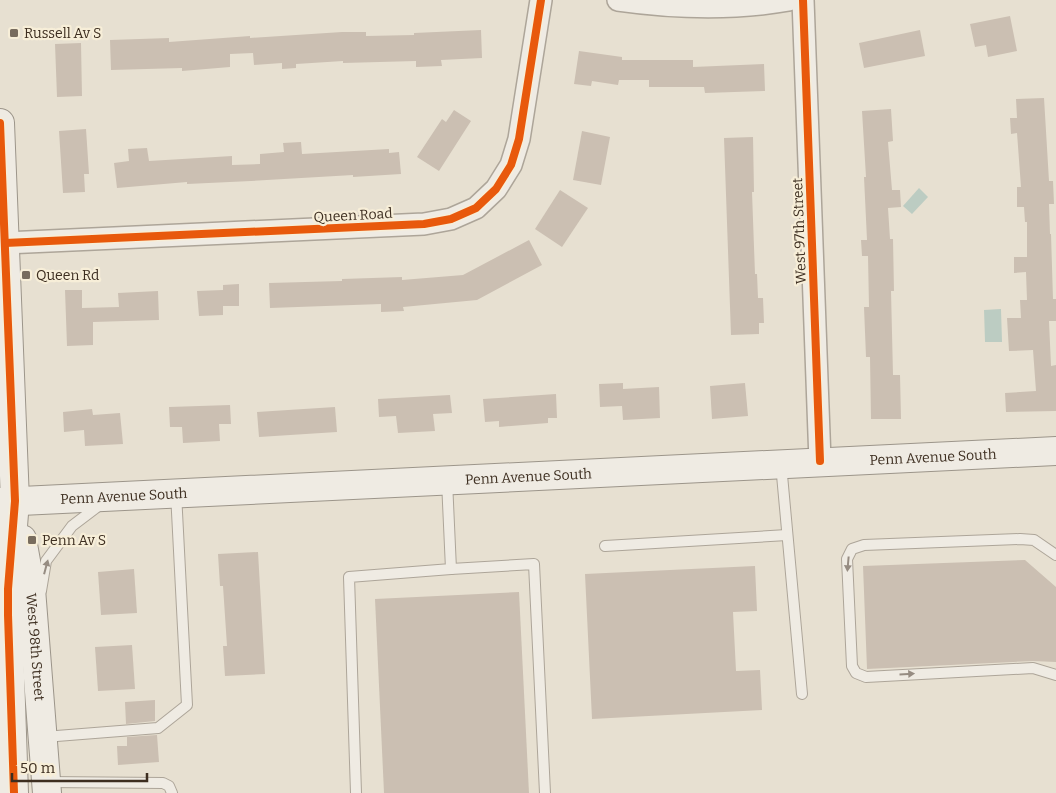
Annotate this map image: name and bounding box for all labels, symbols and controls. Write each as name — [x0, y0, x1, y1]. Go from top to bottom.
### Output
place label: Russell Av S — [24, 25, 101, 42]
marker: Russell Av S — [8, 27, 20, 39]
street label: West 97th Street — [789, 177, 810, 285]
street label: Queen Road — [313, 205, 393, 226]
place label: Queen Rd — [36, 267, 99, 284]
marker: Queen Rd — [20, 269, 32, 281]
street label: Penn Avenue South — [869, 446, 997, 469]
street label: Penn Avenue South — [465, 465, 593, 489]
street label: Penn Avenue South — [60, 485, 188, 508]
place label: Penn Av S — [42, 532, 106, 549]
marker: Penn Av S — [26, 534, 38, 546]
one-way arrow — [844, 556, 852, 572]
one-way arrow — [42, 559, 50, 574]
street label: West 98th Street — [22, 592, 48, 702]
one-way arrow — [899, 670, 915, 678]
scale bar — [12, 750, 148, 782]
text: 50 m — [20, 759, 56, 777]

